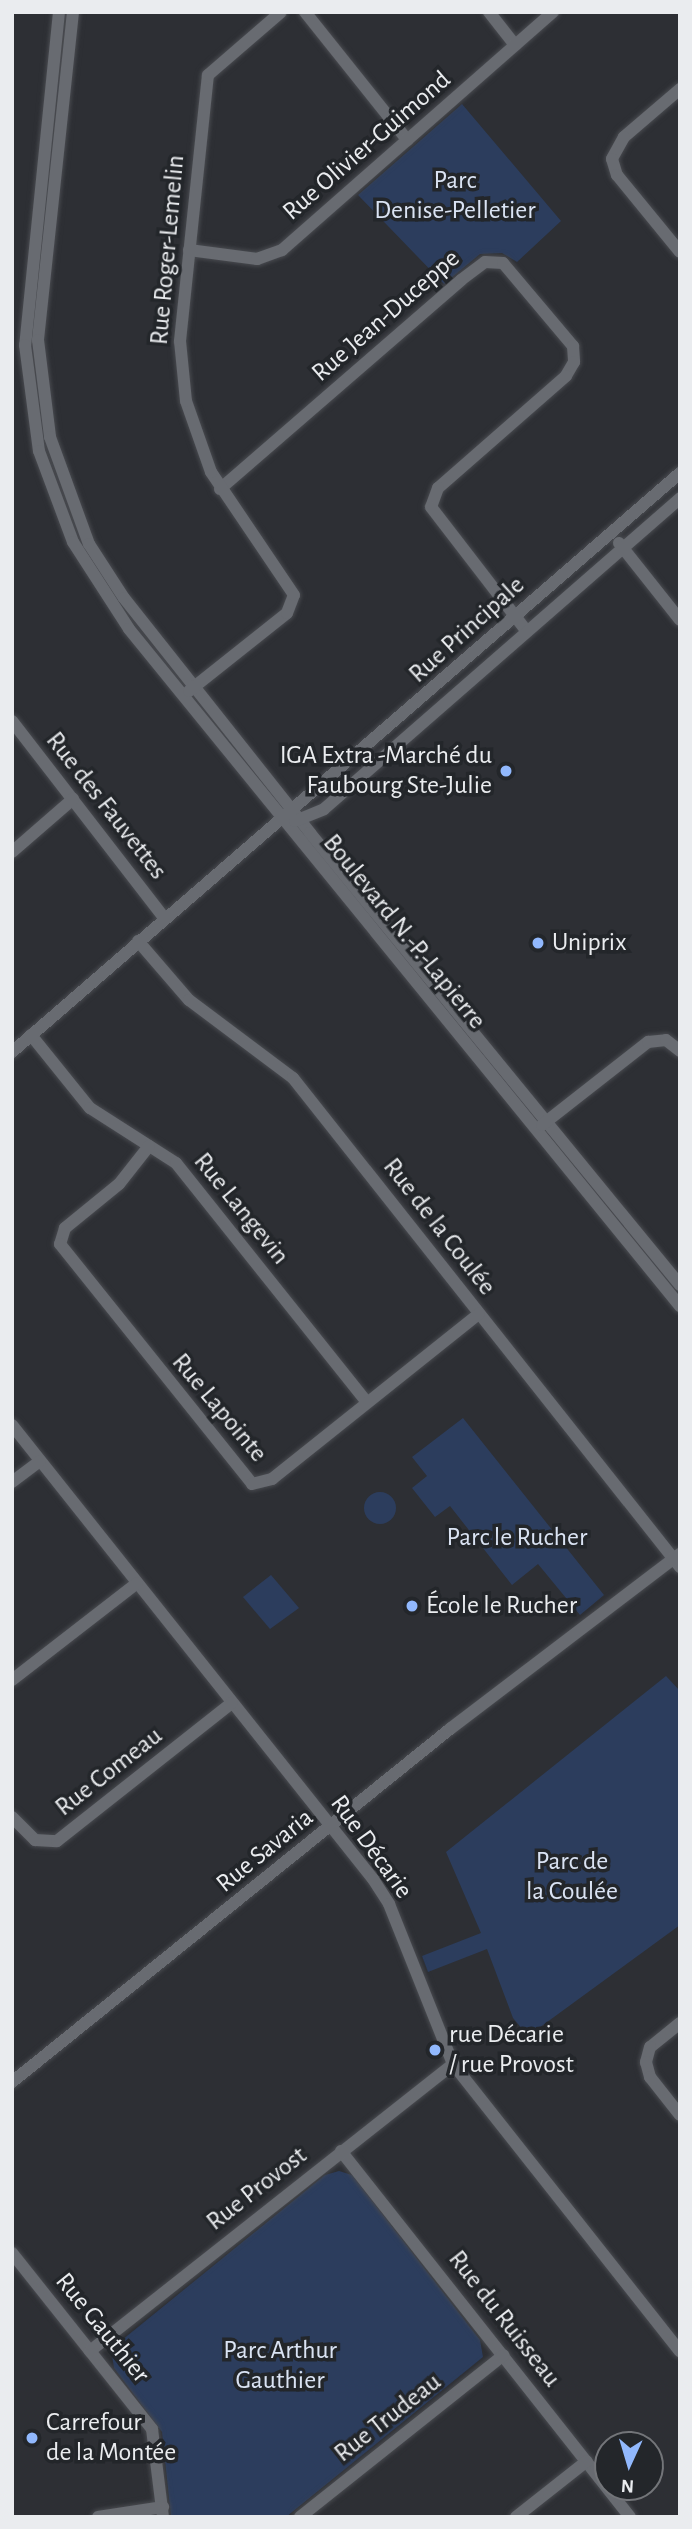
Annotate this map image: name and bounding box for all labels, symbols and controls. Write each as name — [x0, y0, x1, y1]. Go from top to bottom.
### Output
street label: Rue Olivier-Guimond — [277, 65, 457, 227]
street label: Rue Roger-Lemelin — [144, 154, 192, 346]
park label: Parc Denise-Pelletier — [374, 165, 536, 227]
street label: Rue Jean-Duceppe — [306, 243, 466, 389]
street label: Rue Principale — [403, 570, 531, 690]
street label: Rue des Fauvettes — [39, 726, 173, 886]
place label: IGA Extra -Marché du Faubourg Ste-Julie — [280, 740, 492, 802]
marker: IGA Extra -Marché du Faubourg Ste-Julie — [498, 763, 514, 779]
street label: Boulevard N.-P.-Lapierre — [316, 828, 492, 1036]
place label: Uniprix — [552, 927, 626, 959]
marker: Uniprix — [530, 935, 546, 951]
street label: Rue Langevin — [186, 1147, 296, 1271]
street label: Rue de la Coulée — [376, 1152, 502, 1302]
street label: Rue Lapointe — [165, 1347, 273, 1469]
park label: Parc le Rucher — [446, 1522, 588, 1554]
place label: École le Rucher — [426, 1590, 577, 1622]
marker: École le Rucher — [404, 1598, 420, 1614]
street label: Rue Comeau — [49, 1721, 169, 1823]
street label: Rue Décarie — [323, 1789, 419, 1905]
street label: Rue Savaria — [210, 1802, 320, 1900]
park label: Parc de la Coulée — [526, 1846, 618, 1908]
place label: rue Décarie / rue Provost — [449, 2019, 574, 2080]
marker: rue Décarie / rue Provost — [427, 2042, 443, 2058]
street label: Rue Provost — [201, 2140, 313, 2238]
street label: Rue du Ruisseau — [441, 2245, 567, 2393]
street label: Rue Gauthier — [48, 2267, 156, 2389]
park label: Parc Arthur Gauthier — [223, 2335, 337, 2396]
street label: Rue Trudeau — [328, 2367, 448, 2469]
place label: Carrefour de la Montée — [46, 2407, 176, 2468]
marker: Carrefour de la Montée — [24, 2430, 40, 2446]
north arrow — [594, 2431, 664, 2501]
text: N — [620, 2476, 635, 2495]

